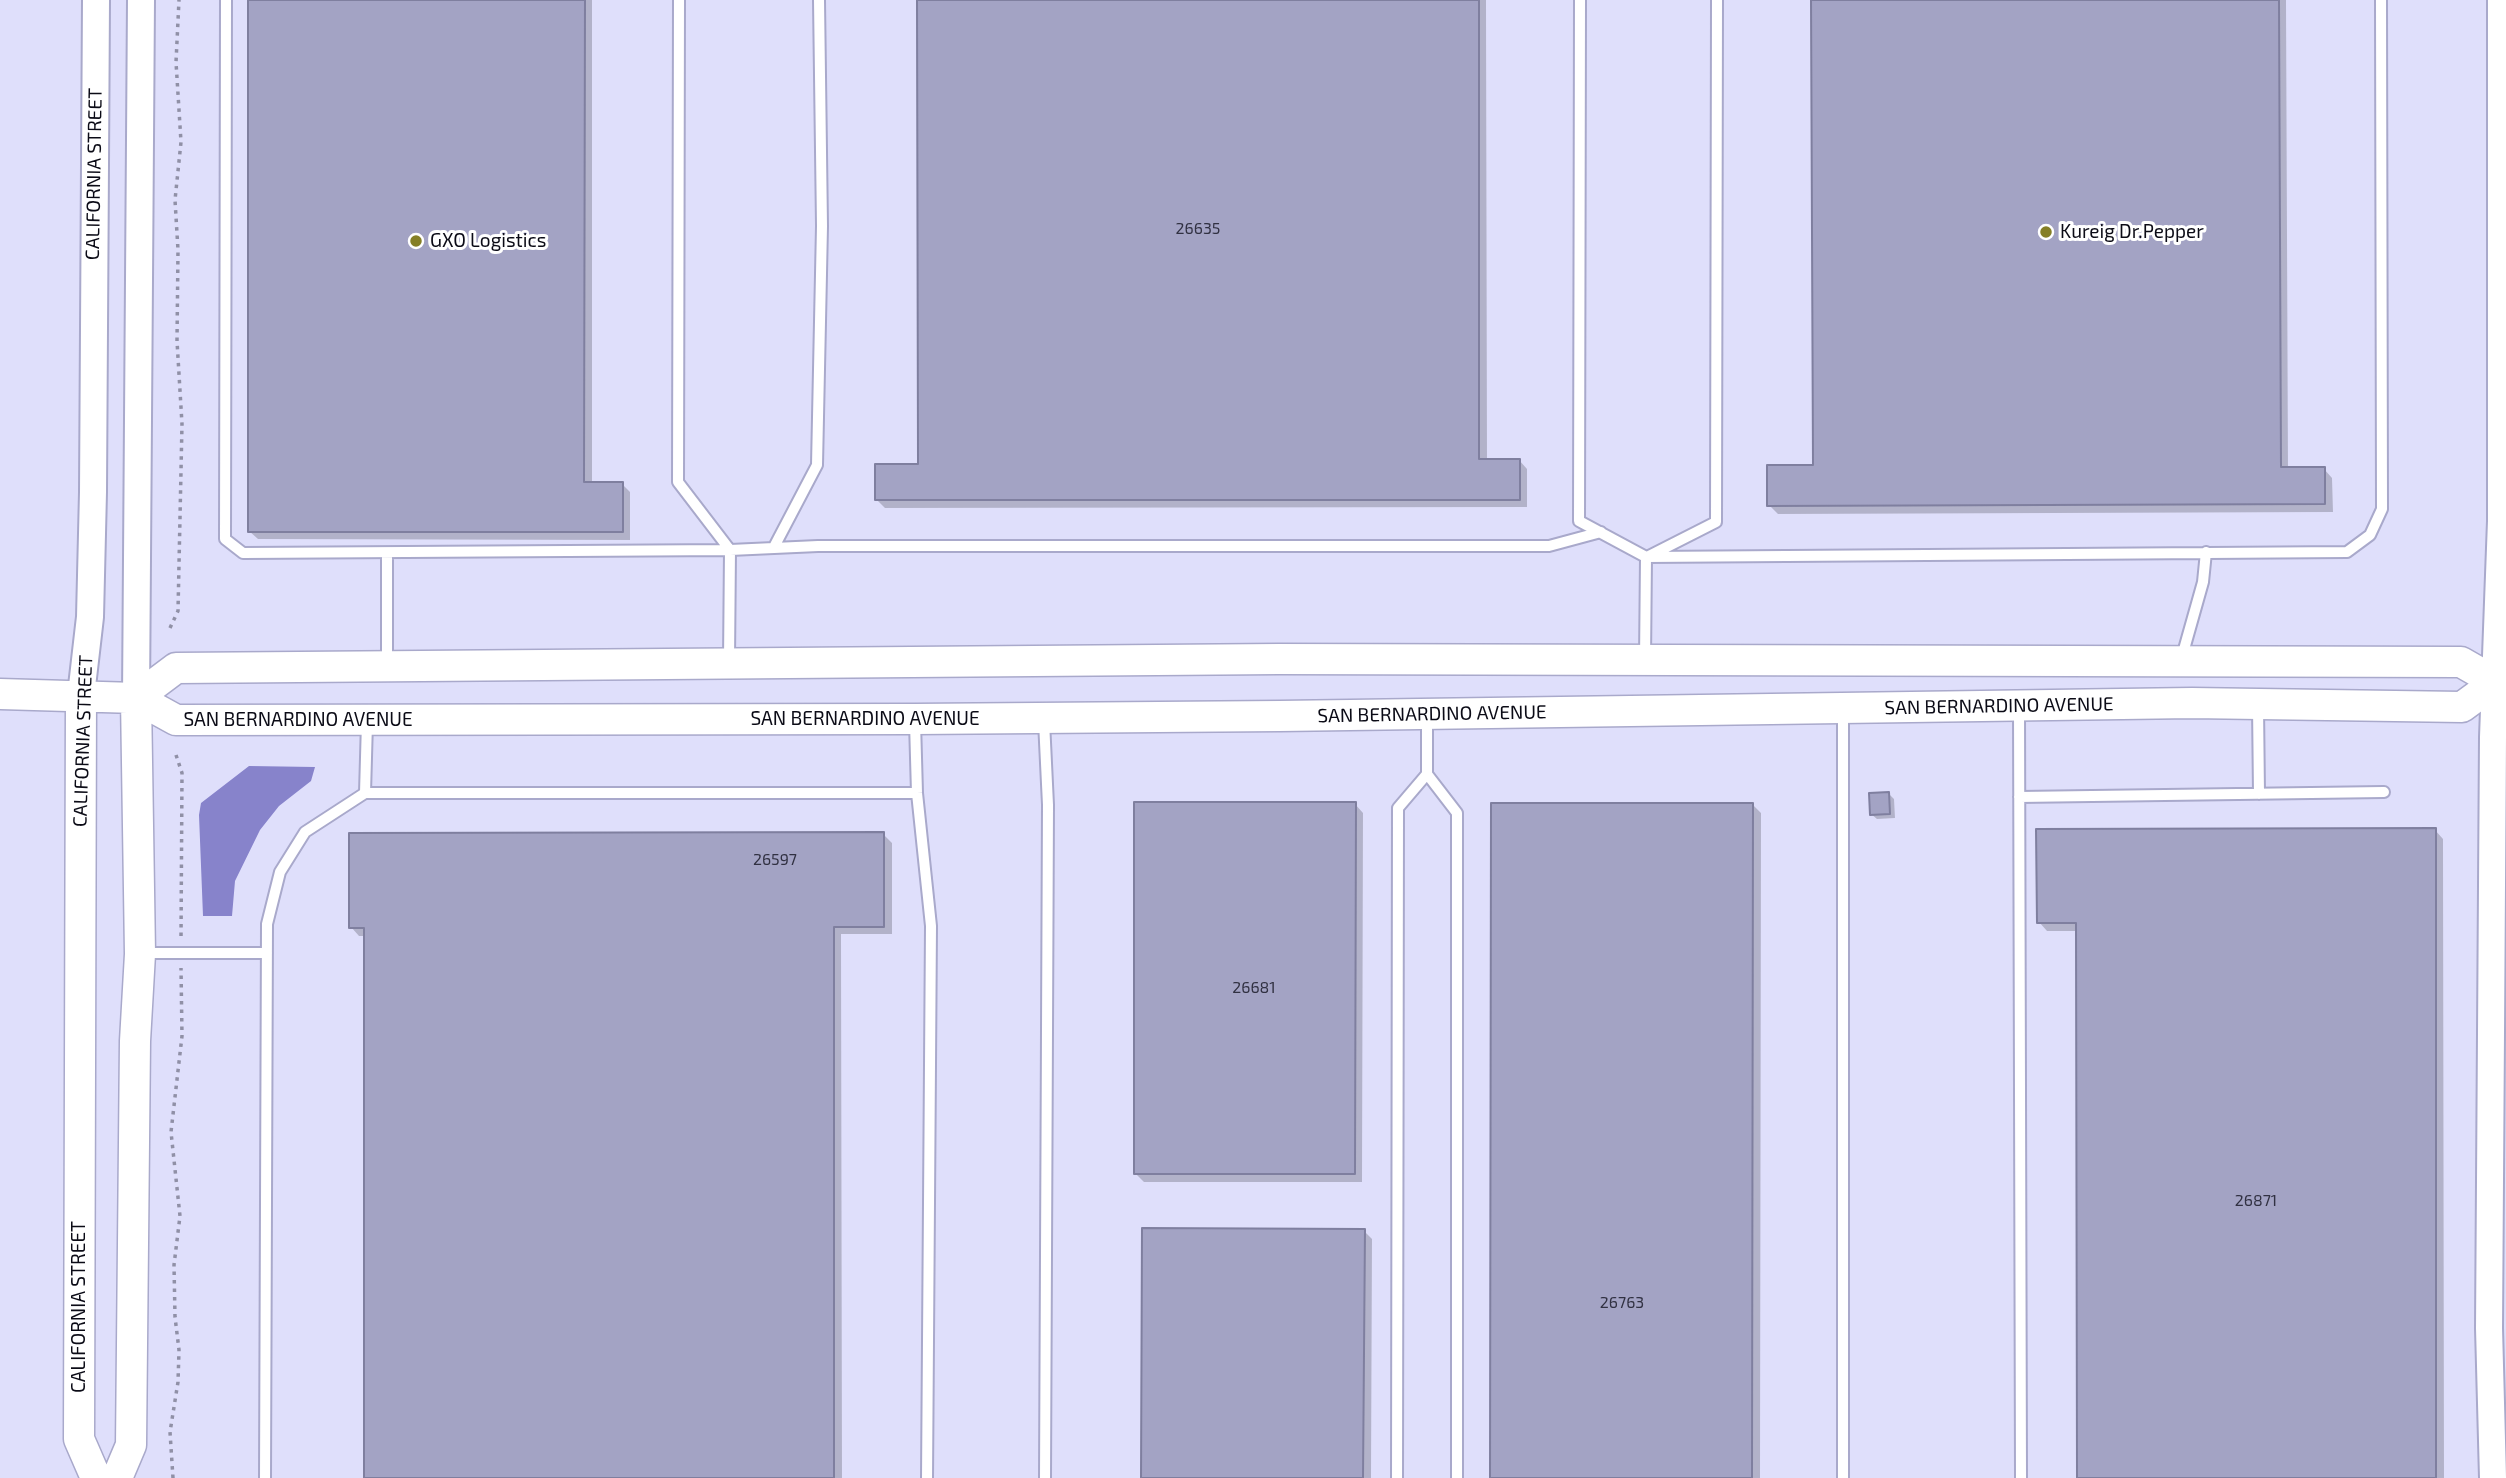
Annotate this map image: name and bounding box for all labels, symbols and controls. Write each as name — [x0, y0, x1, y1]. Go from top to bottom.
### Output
street label: CALIFORNIA STREET — [81, 88, 107, 260]
house number: 26635 — [1176, 219, 1220, 239]
place label: Kureig Dr.Pepper — [2060, 221, 2204, 243]
marker: Kureig Dr.Pepper — [2038, 224, 2054, 240]
place label: GXO Logistics — [430, 230, 546, 252]
marker: GXO Logistics — [408, 233, 424, 249]
street label: CALIFORNIA STREET — [69, 655, 97, 827]
street label: SAN BERNARDINO AVENUE — [1884, 693, 2114, 719]
street label: SAN BERNARDINO AVENUE — [1317, 701, 1547, 727]
street label: SAN BERNARDINO AVENUE — [750, 708, 980, 730]
street label: SAN BERNARDINO AVENUE — [183, 709, 413, 731]
house number: 26597 — [753, 850, 797, 870]
house number: 26681 — [1232, 978, 1276, 998]
house number: 26871 — [2235, 1191, 2277, 1211]
street label: CALIFORNIA STREET — [68, 1221, 90, 1393]
house number: 26763 — [1600, 1293, 1644, 1313]

